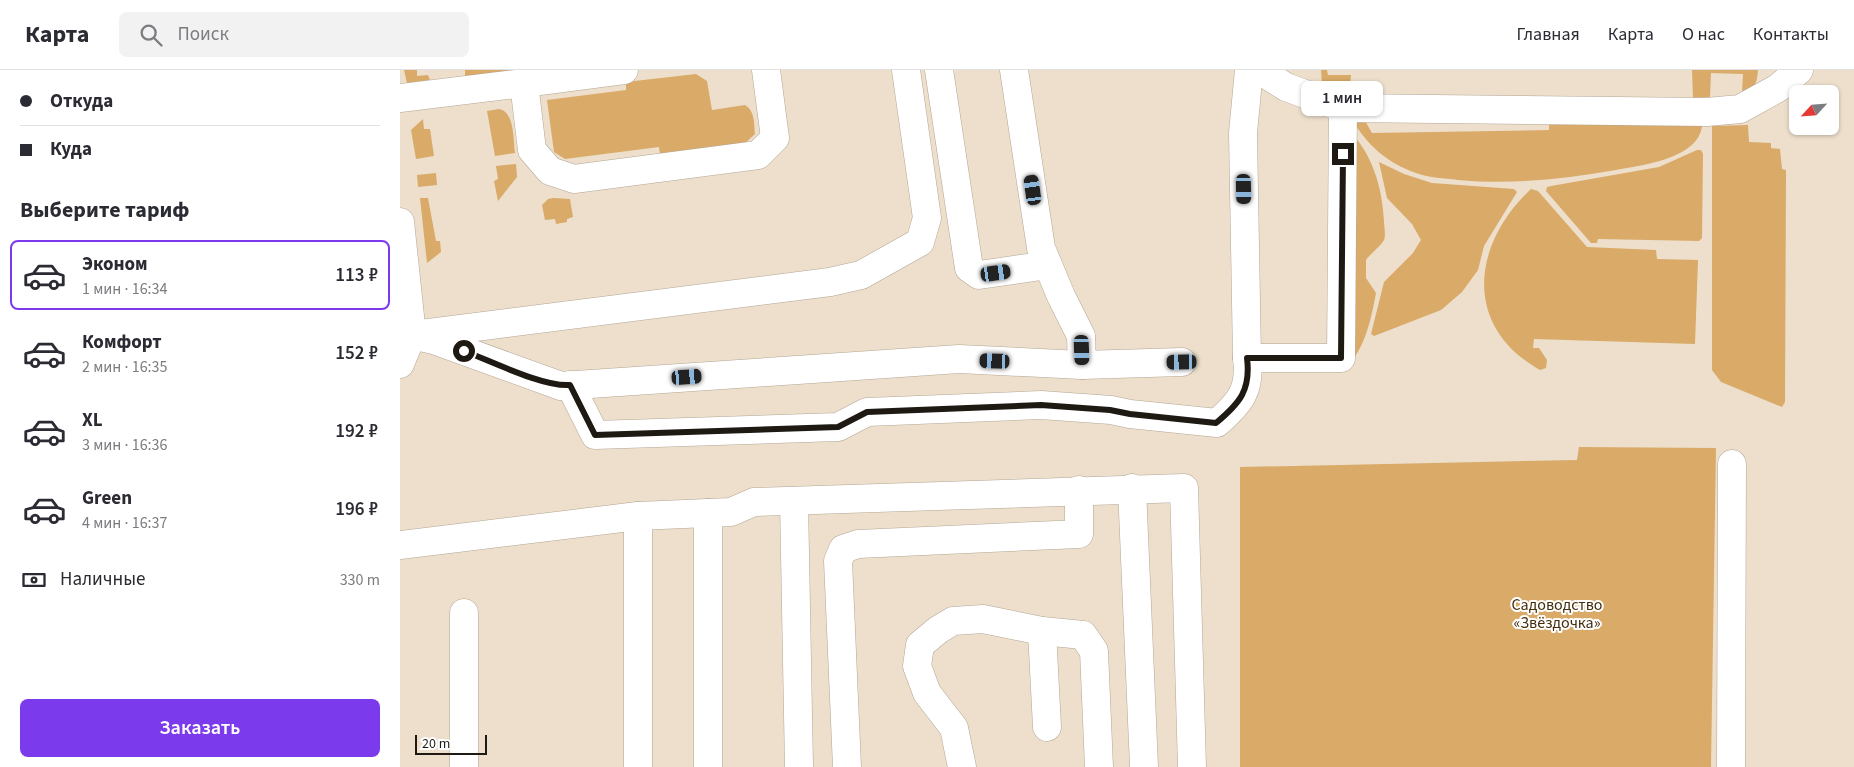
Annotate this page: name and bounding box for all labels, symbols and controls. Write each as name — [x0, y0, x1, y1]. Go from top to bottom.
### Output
search box — [119, 12, 469, 57]
text: Карта — [25, 17, 89, 52]
icon: search — [137, 21, 165, 49]
text: Поиск — [177, 21, 229, 48]
text: Главная — [1517, 22, 1580, 47]
text: Карта — [1608, 22, 1654, 47]
text: О нас — [1682, 22, 1725, 47]
text: Контакты — [1753, 22, 1829, 47]
callout: 1 мин — [1302, 82, 1384, 116]
north arrow — [1789, 85, 1839, 135]
map controls — [1789, 85, 1839, 135]
text: 1 мин — [1322, 87, 1362, 109]
text: Откуда — [50, 88, 113, 115]
text: Куда — [50, 136, 92, 163]
route end — [1332, 143, 1354, 165]
car — [1023, 174, 1042, 206]
car — [1236, 174, 1251, 204]
text: Выберите тариф — [20, 194, 190, 226]
text: Эконом — [82, 251, 148, 278]
icon: car — [22, 253, 67, 298]
text: 113 ₽ — [335, 262, 378, 289]
car — [980, 263, 1011, 283]
text: 1 мин · 16:34 — [82, 278, 168, 300]
text: Комфорт — [82, 329, 162, 356]
icon: car — [22, 331, 67, 376]
car — [1073, 335, 1090, 365]
text: 152 ₽ — [335, 340, 378, 367]
route start — [453, 340, 475, 362]
car — [979, 353, 1010, 369]
car — [1166, 354, 1197, 370]
text: 2 мин · 16:35 — [82, 356, 168, 378]
car — [671, 368, 702, 386]
text: XL — [82, 407, 103, 434]
icon: car — [22, 409, 67, 454]
text: 192 ₽ — [335, 418, 378, 445]
text: 3 мин · 16:36 — [82, 434, 168, 456]
text: Green — [82, 485, 132, 512]
icon: car — [22, 487, 67, 532]
text: 196 ₽ — [335, 496, 378, 523]
text: 4 мин · 16:37 — [82, 512, 168, 534]
icon: cash — [20, 566, 48, 594]
text: Наличные — [60, 566, 145, 593]
text: 330 m — [340, 569, 380, 591]
park label: Садоводство «Звёздочка» — [1511, 594, 1603, 634]
button: Заказать — [20, 699, 380, 757]
scale bar — [415, 732, 488, 755]
text: 20 m — [422, 734, 450, 754]

